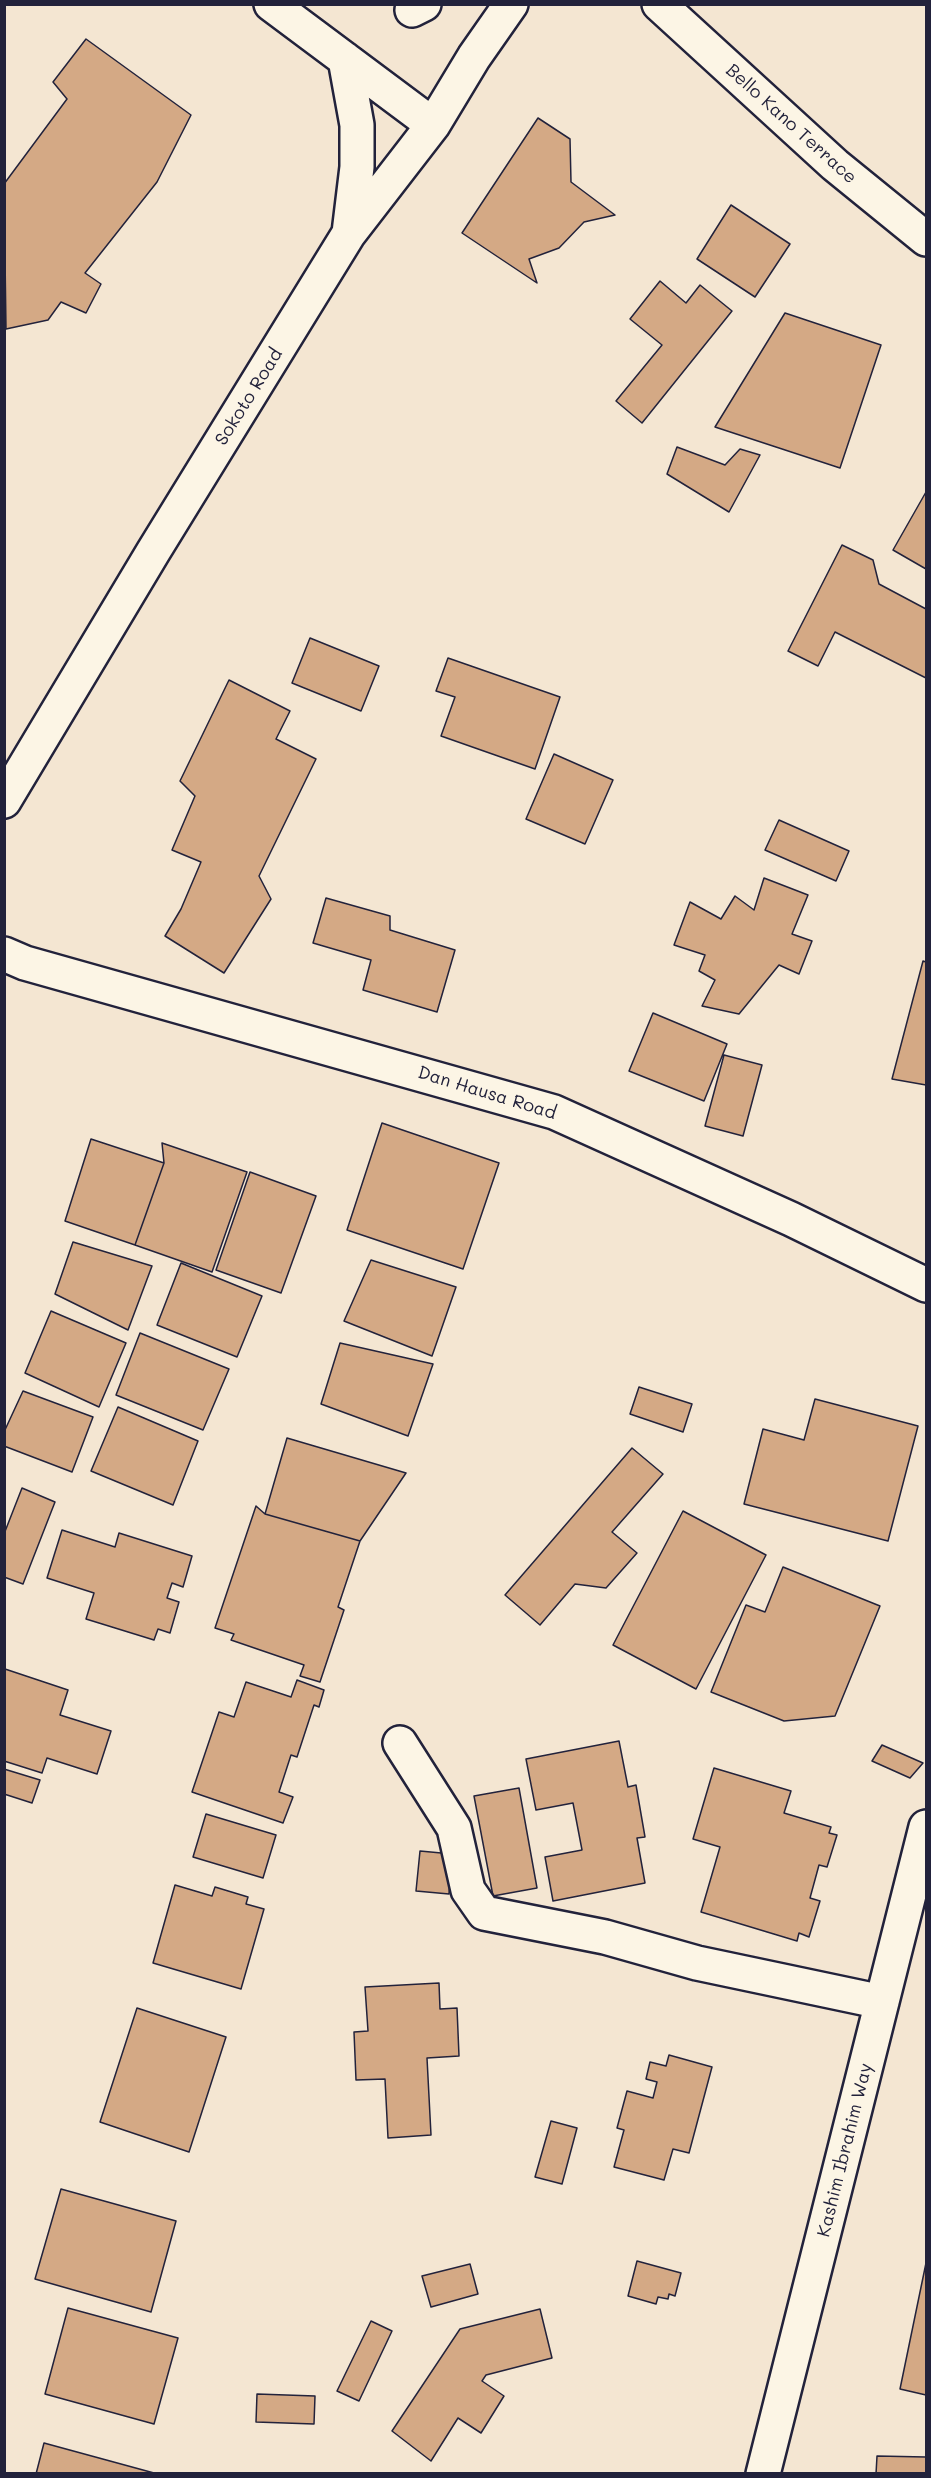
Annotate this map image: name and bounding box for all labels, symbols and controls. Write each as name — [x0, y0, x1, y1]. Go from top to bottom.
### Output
street label: Bello Kano Terrace — [721, 60, 861, 188]
street label: Sokoto Road — [211, 345, 287, 449]
street label: Dan Hausa Road — [415, 1062, 559, 1124]
street label: Kashim Ibrahim Way — [813, 2061, 877, 2239]

